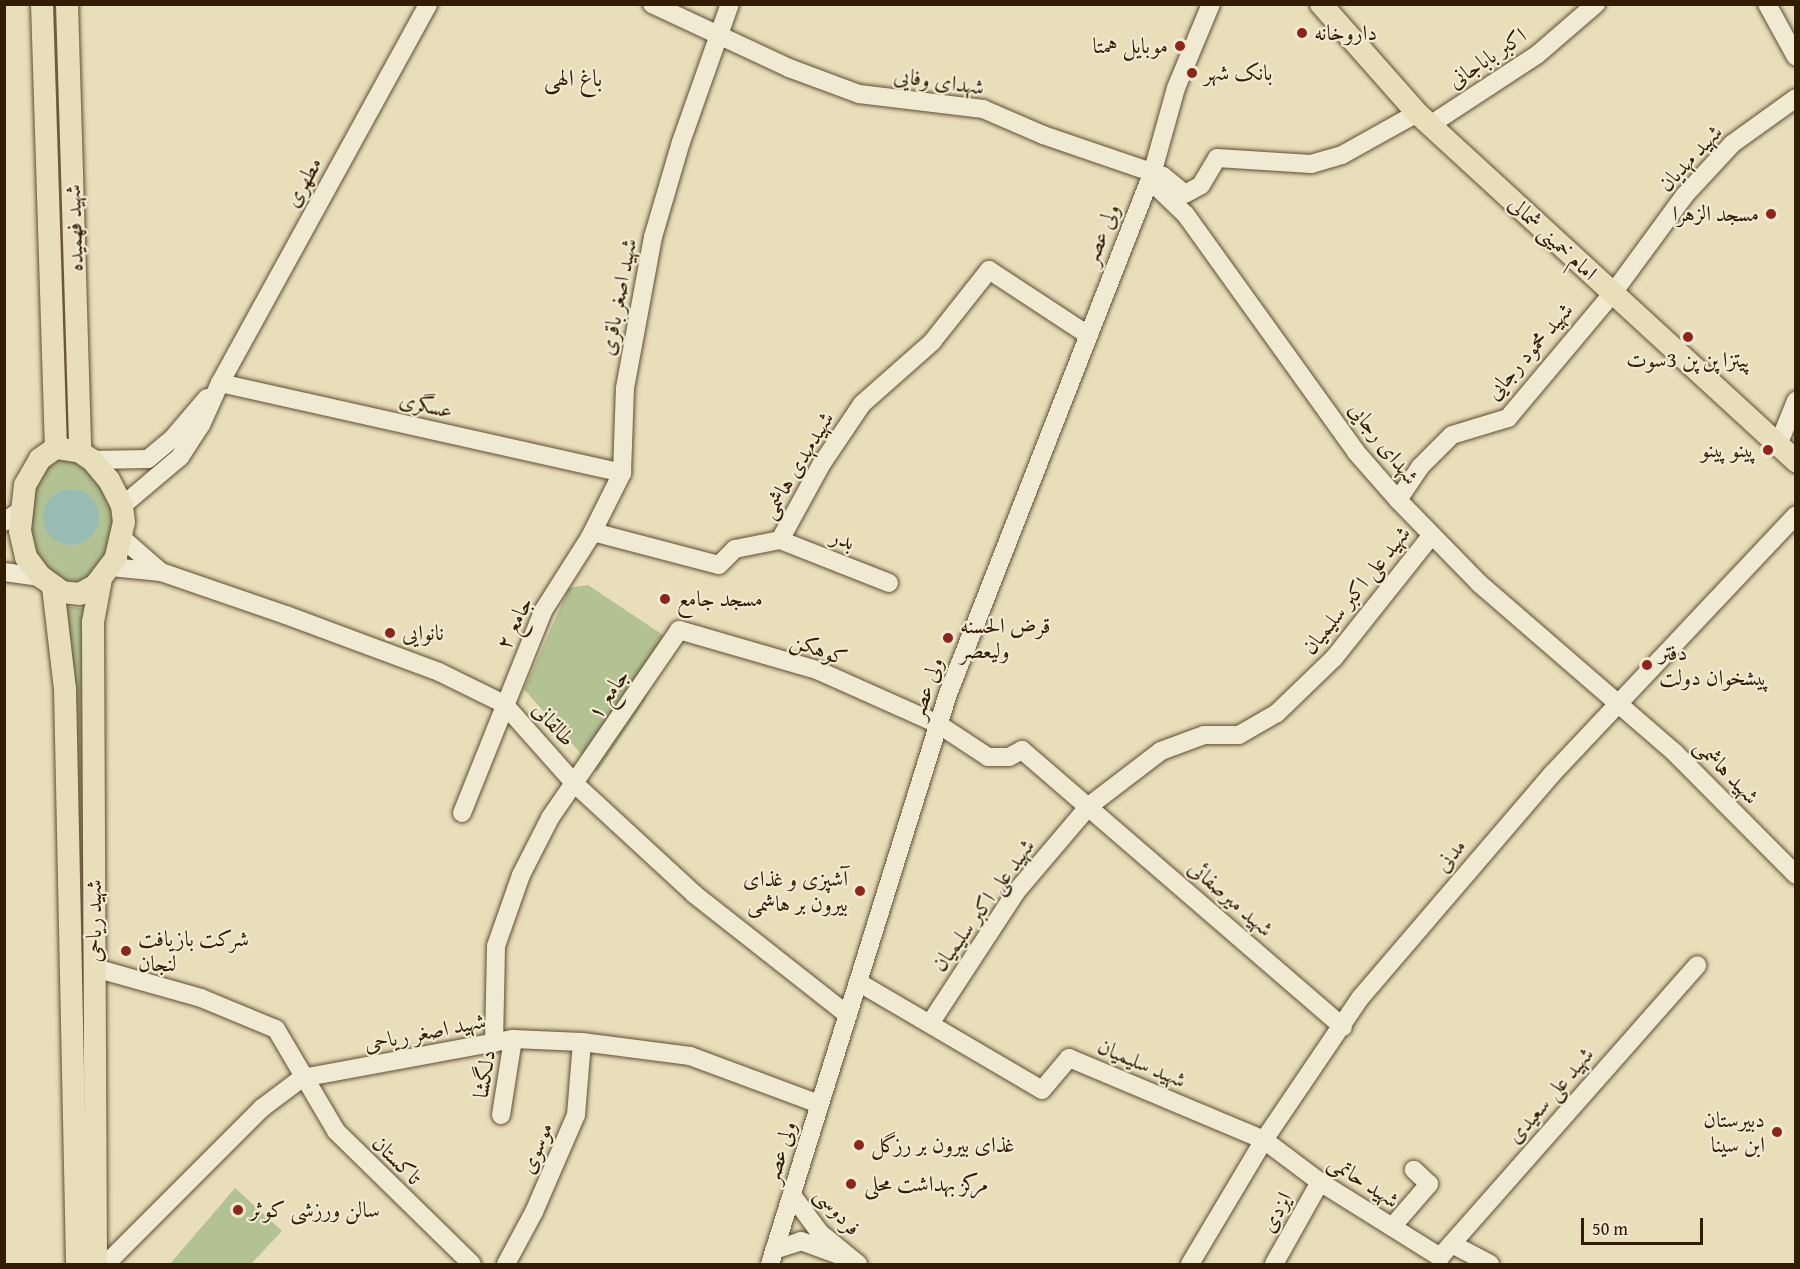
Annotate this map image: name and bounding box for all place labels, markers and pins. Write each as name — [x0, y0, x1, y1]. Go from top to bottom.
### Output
place label: داروخانه — [1314, 20, 1377, 46]
marker: داروخانه — [1295, 26, 1309, 40]
place label: موبایل همتا — [1093, 33, 1168, 59]
marker: موبایل همتا — [1173, 39, 1187, 53]
place label: بانک شهر — [1204, 60, 1272, 86]
marker: بانک شهر — [1185, 66, 1199, 80]
place label: مسجد الزهرا — [1673, 201, 1759, 227]
marker: مسجد الزهرا — [1764, 207, 1778, 221]
marker: پیتزا پن پن 3سوت — [1681, 330, 1695, 344]
place label: پیتزا پن پن 3سوت — [1626, 347, 1750, 373]
place label: پینو پینو — [1701, 437, 1756, 463]
marker: پینو پینو — [1761, 443, 1775, 457]
place label: مسجد جامع — [677, 586, 763, 612]
marker: مسجد جامع — [658, 592, 672, 606]
place label: قرض الحسنه ولیعصر — [960, 612, 1050, 664]
place label: نانوایی — [402, 620, 444, 646]
marker: نانوایی — [383, 626, 397, 640]
marker: قرض الحسنه ولیعصر — [941, 631, 955, 645]
place label: دفتر پیشخوان دولت — [1659, 639, 1769, 690]
marker: دفتر پیشخوان دولت — [1640, 658, 1654, 672]
place label: آشپزی و غذای بیرون بر هاشمی — [743, 865, 848, 916]
marker: آشپزی و غذای بیرون بر هاشمی — [853, 884, 867, 898]
place label: شرکت بازیافت لنجان — [138, 925, 249, 976]
marker: شرکت بازیافت لنجان — [119, 944, 133, 958]
place label: دبیرستان ابن سینا — [1703, 1106, 1765, 1158]
marker: دبیرستان ابن سینا — [1770, 1125, 1784, 1139]
place label: غذای بیرون بر رزگل — [871, 1132, 1015, 1158]
marker: غذای بیرون بر رزگل — [852, 1138, 866, 1152]
place label: مرکز بهداشت محلی — [864, 1171, 988, 1197]
marker: مرکز بهداشت محلی — [842, 1175, 860, 1193]
place label: سالن ورزشی کوثر — [250, 1197, 380, 1223]
marker: سالن ورزشی کوثر — [231, 1203, 245, 1217]

